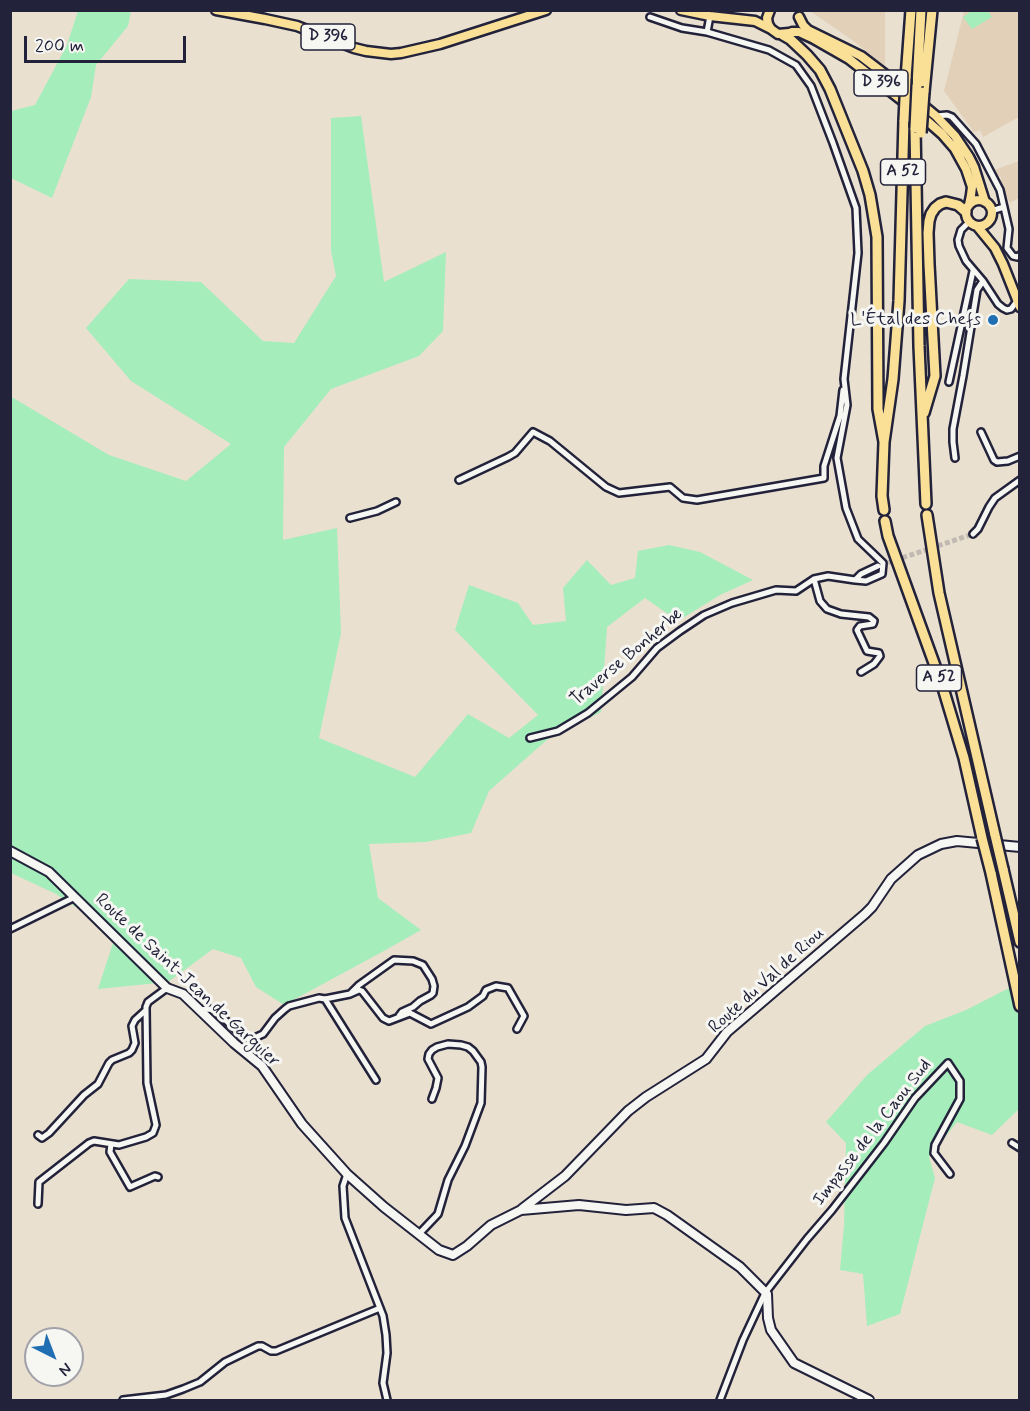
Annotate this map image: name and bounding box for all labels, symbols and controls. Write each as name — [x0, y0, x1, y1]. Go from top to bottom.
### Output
scale bar — [27, 24, 189, 62]
road number: D 396 — [301, 24, 355, 50]
text: 200 m — [35, 34, 84, 58]
road number: D 396 — [854, 70, 908, 96]
road number: A 52 — [880, 159, 926, 185]
place label: L'Étal des Chefs — [850, 309, 981, 331]
marker: L'Étal des Chefs — [986, 313, 1000, 327]
street label: Traverse Bonherbe — [566, 605, 688, 711]
road number: A 52 — [916, 665, 962, 691]
street label: Route de Saint-Jean de Garguier — [90, 890, 284, 1072]
street label: Route du Val de Riou — [705, 923, 829, 1039]
street label: Impasse de la Caou Sud — [809, 1055, 937, 1211]
north arrow — [24, 1327, 84, 1387]
text: N — [54, 1358, 76, 1381]

